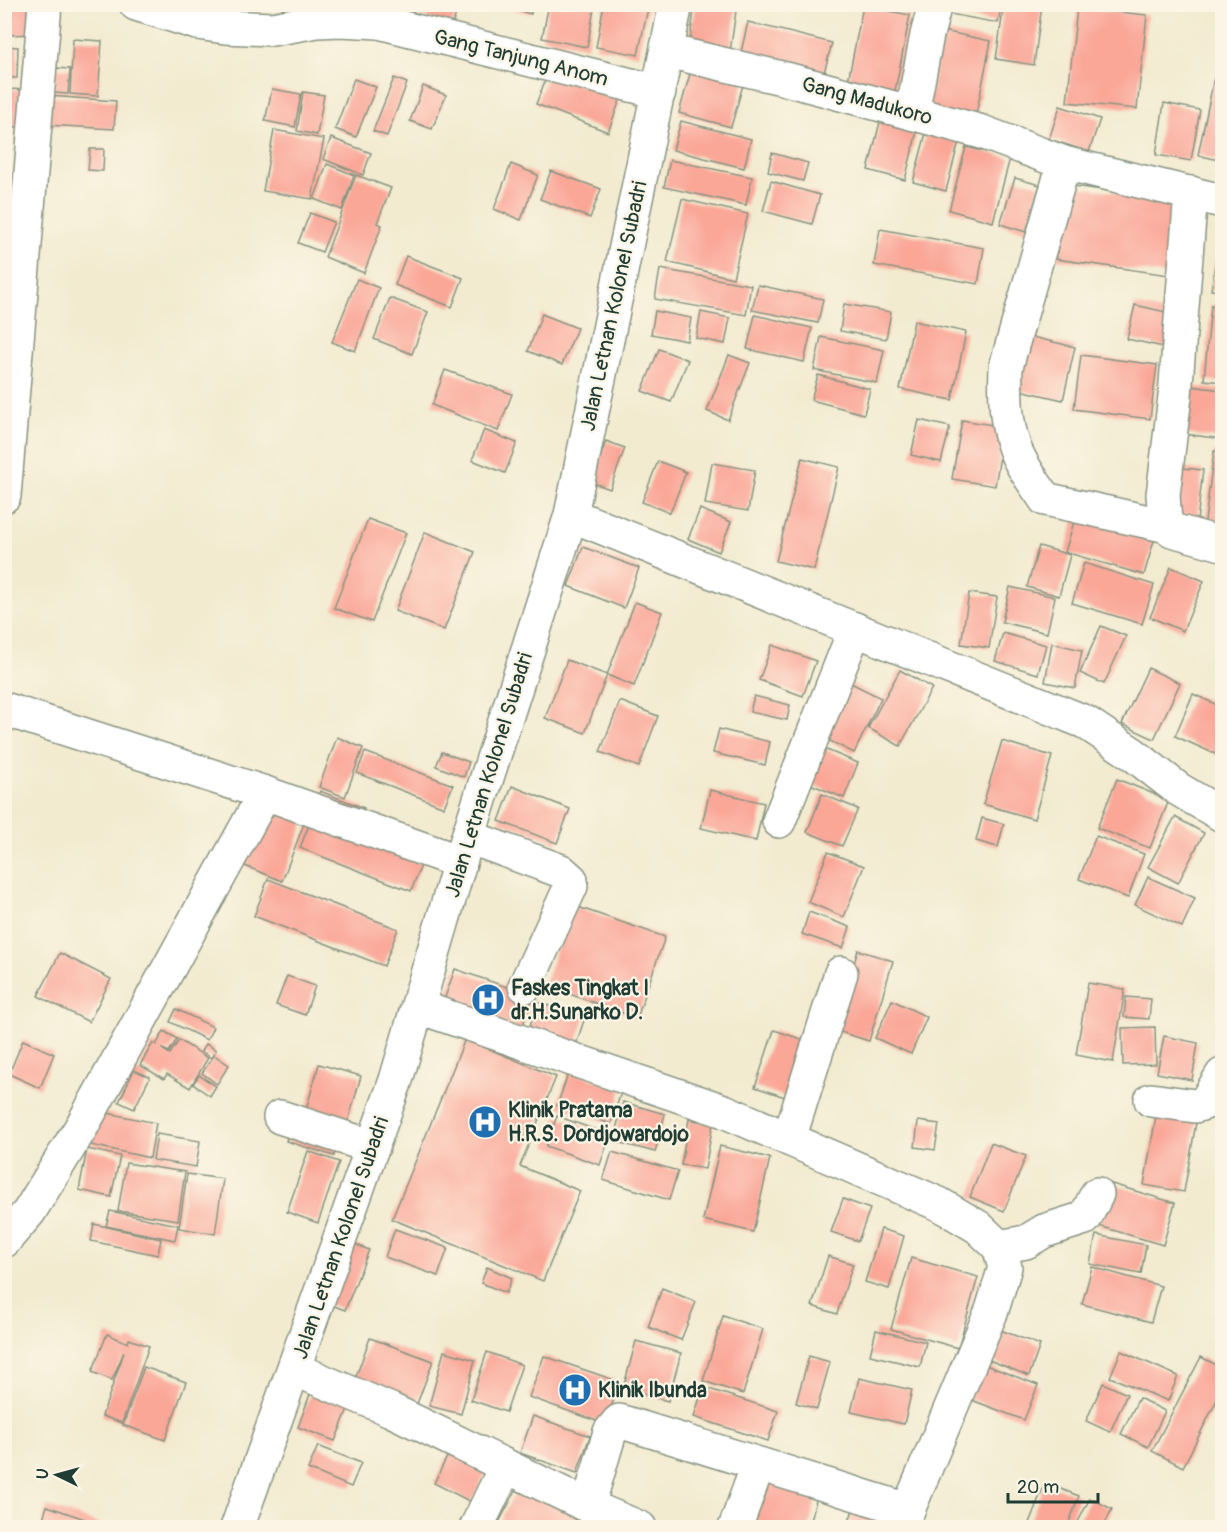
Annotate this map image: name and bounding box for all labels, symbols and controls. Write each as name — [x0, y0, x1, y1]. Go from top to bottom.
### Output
street label: Gang Tanjung Anom — [431, 23, 611, 93]
street label: Gang Madukoro — [799, 71, 935, 131]
street label: Jalan Letnan Kolonel Subadri — [574, 178, 654, 433]
street label: Jalan Letnan Kolonel Subadri — [439, 649, 539, 901]
place label: Faskes Tingkat I dr.H.Sunarko D. — [511, 975, 649, 1026]
hospital icon: Faskes Tingkat I dr.H.Sunarko D. — [470, 982, 506, 1018]
place label: Klinik Pratama H.R.S. Dordjowardojo — [508, 1097, 689, 1148]
hospital icon: Klinik Pratama H.R.S. Dordjowardojo — [467, 1104, 503, 1140]
street label: Jalan Letnan Kolonel Subadri — [287, 1113, 395, 1363]
hospital icon: Klinik Ibunda — [557, 1372, 593, 1408]
place label: Klinik Ibunda — [598, 1377, 707, 1404]
north arrow — [27, 1445, 87, 1505]
scale bar — [1008, 1466, 1098, 1504]
text: U — [33, 1467, 54, 1480]
text: 20 m — [1017, 1476, 1059, 1499]

